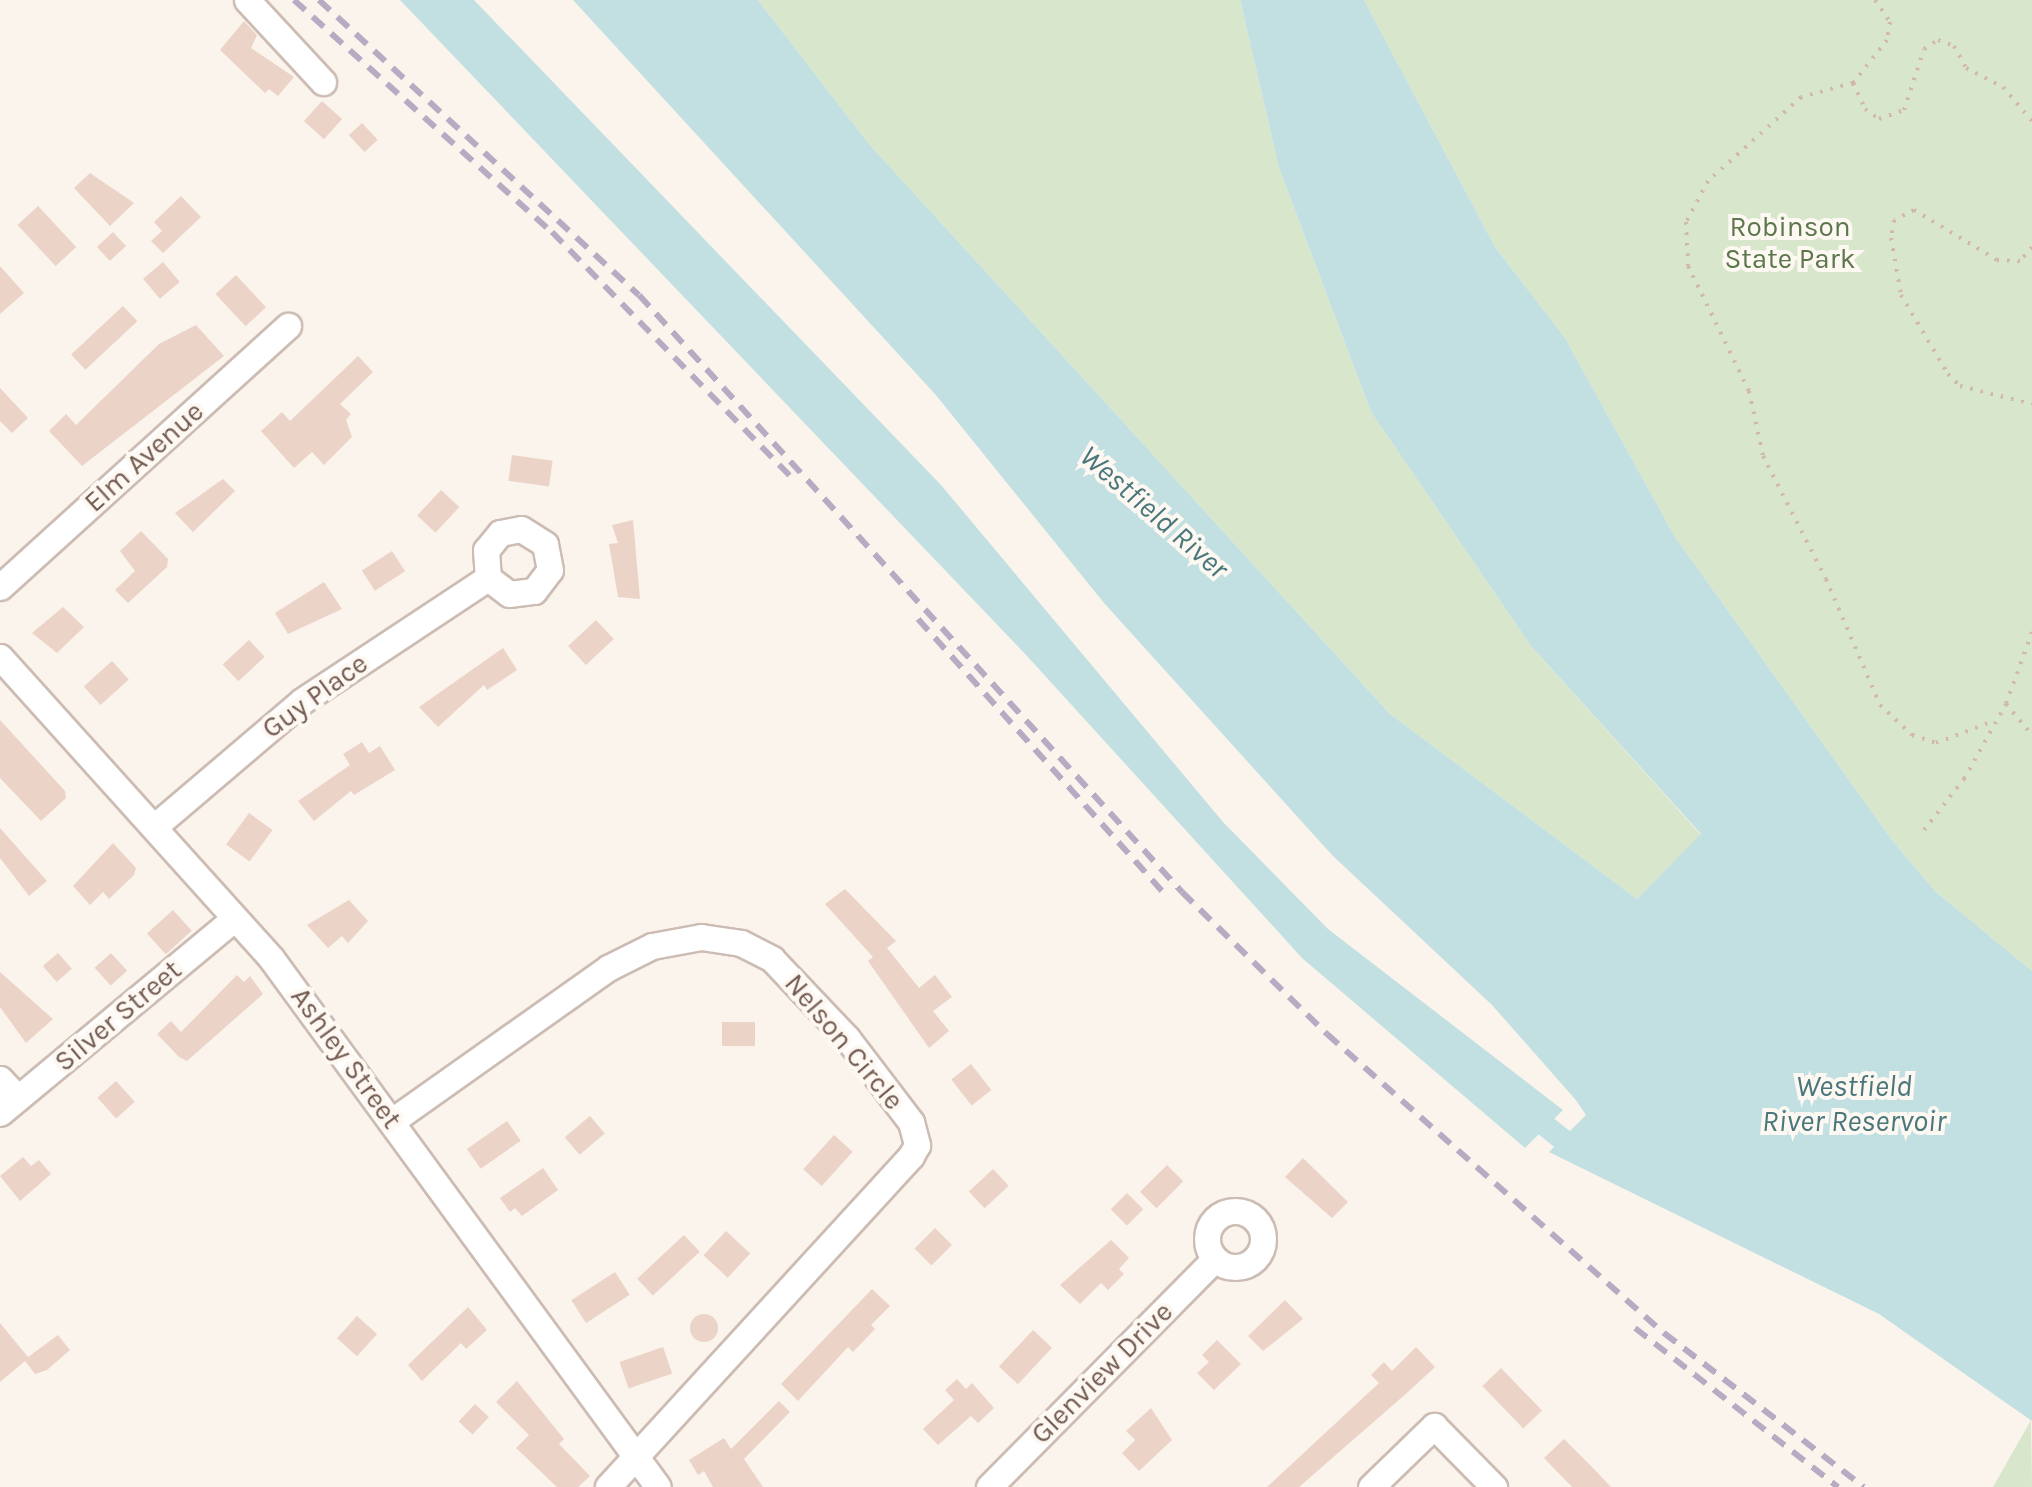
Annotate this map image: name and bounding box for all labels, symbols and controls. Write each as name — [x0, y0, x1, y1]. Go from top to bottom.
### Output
park label: Robinson State Park — [1724, 210, 1856, 276]
street label: Elm Avenue — [78, 395, 210, 519]
water label: Westfield River — [1072, 438, 1236, 586]
street label: Guy Place — [256, 646, 374, 746]
street label: Silver Street — [48, 953, 188, 1079]
street label: Nelson Circle — [777, 967, 911, 1117]
street label: Ashley Street — [283, 981, 409, 1135]
water label: Westfield River Reservoir — [1762, 1068, 1946, 1138]
street label: Glenview Drive — [1024, 1295, 1180, 1451]

